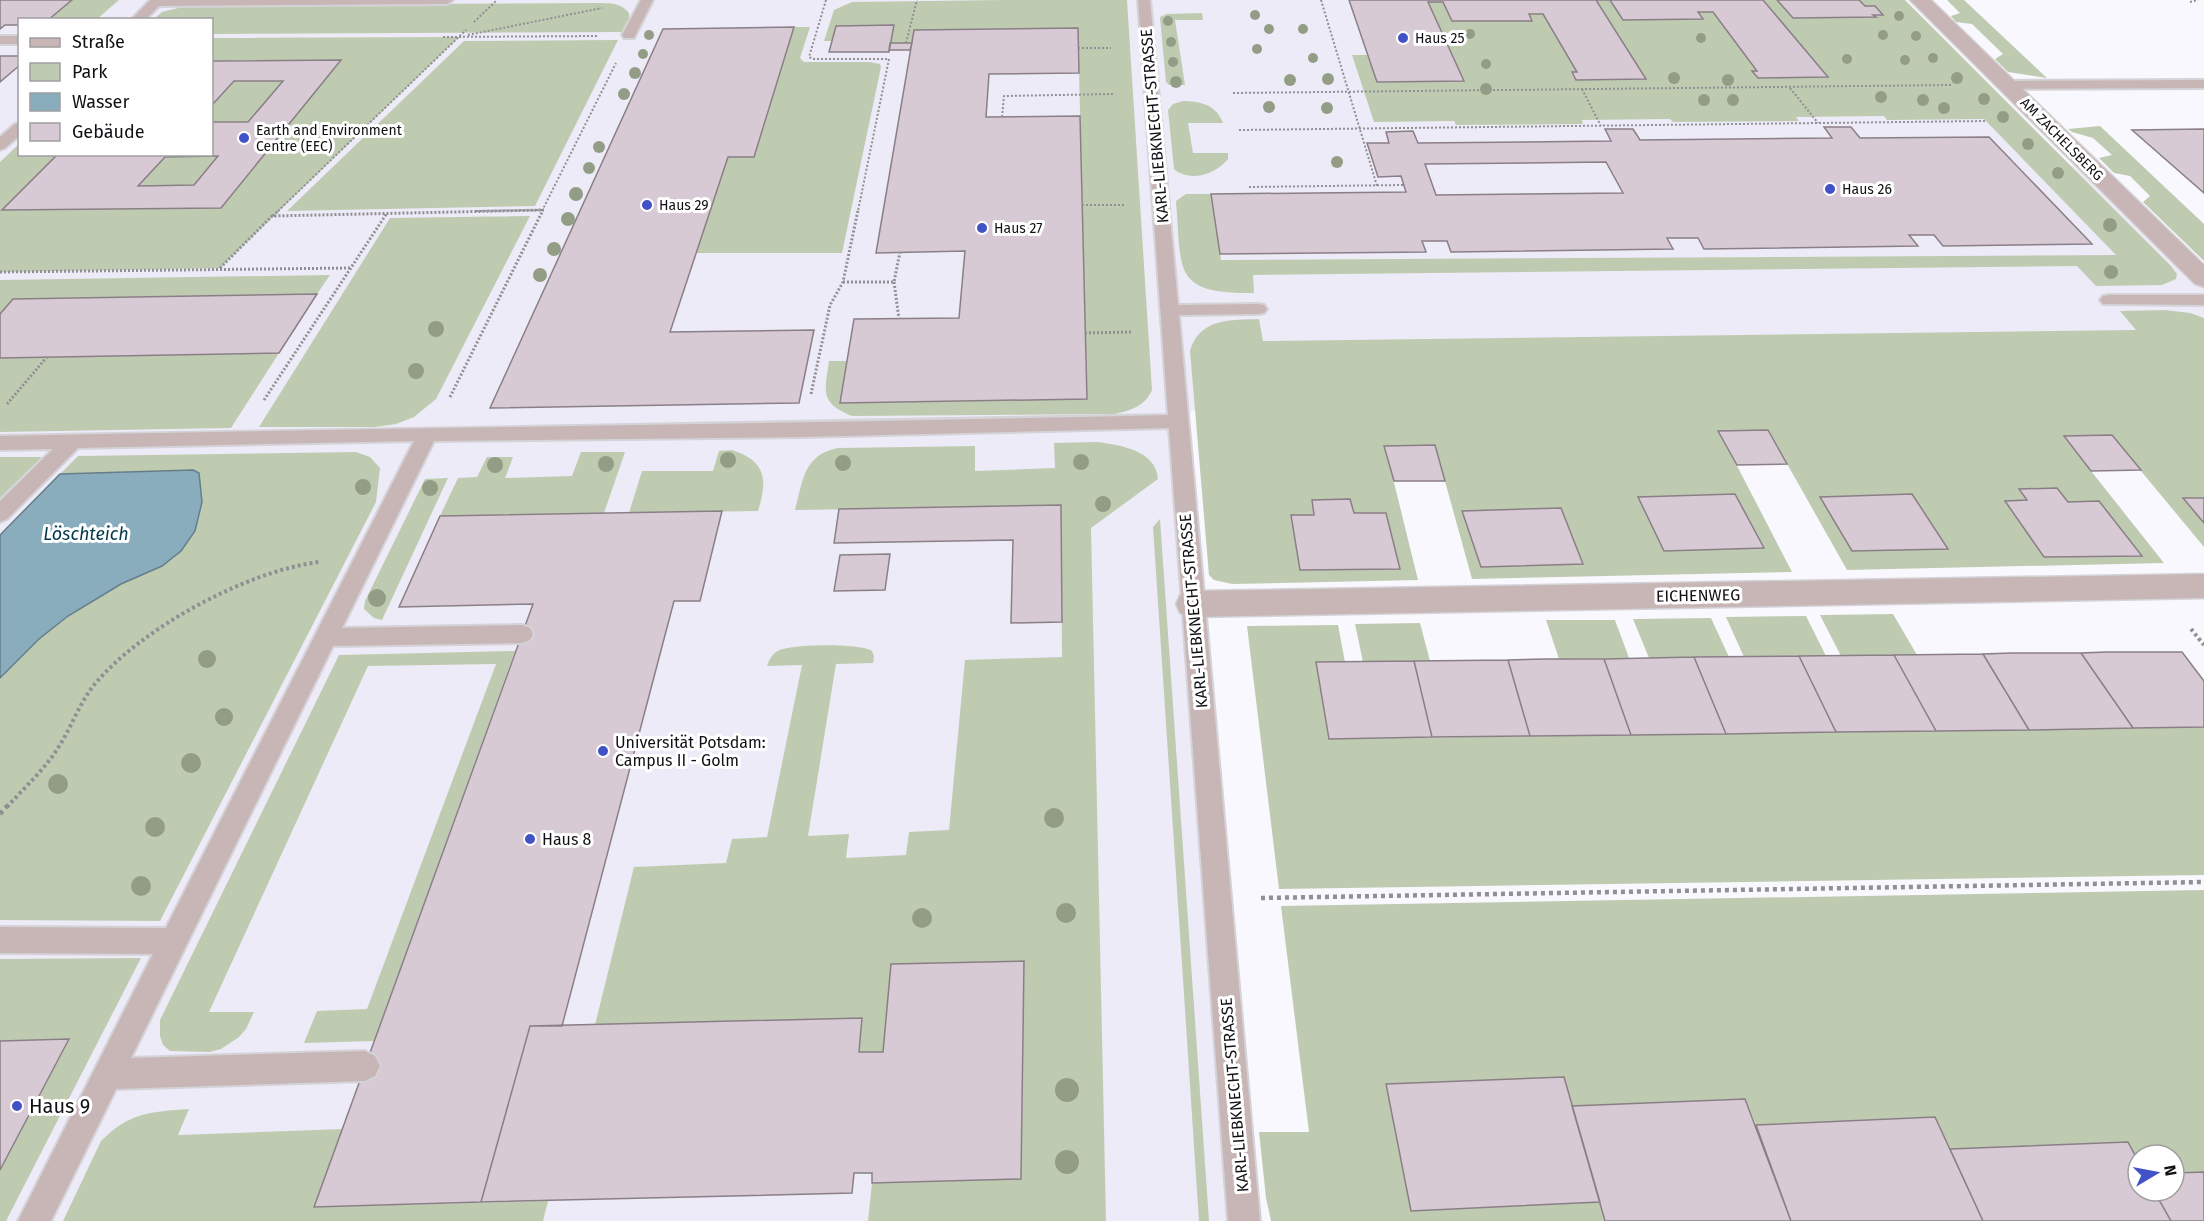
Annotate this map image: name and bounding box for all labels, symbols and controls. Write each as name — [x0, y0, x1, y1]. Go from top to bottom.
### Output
legend — [18, 18, 213, 156]
street label: KARL-LIEBKNECHT-STRASSE — [1137, 28, 1172, 224]
place label: Haus 25 — [1415, 30, 1464, 47]
text: Straße — [72, 31, 125, 53]
marker: Haus 25 — [1396, 31, 1410, 45]
text: Park — [72, 61, 108, 83]
text: Wasser — [72, 91, 129, 113]
street label: AM ZACHELSBERG — [2017, 94, 2107, 184]
text: Gebäude — [72, 121, 145, 143]
place label: Earth and Environment Centre (EEC) — [256, 122, 403, 155]
marker: Earth and Environment Centre (EEC) — [237, 131, 251, 145]
place label: Haus 26 — [1842, 181, 1892, 198]
marker: Haus 26 — [1823, 182, 1837, 196]
place label: Haus 29 — [659, 197, 709, 214]
marker: Haus 29 — [640, 198, 654, 212]
place label: Haus 27 — [994, 220, 1043, 237]
marker: Haus 27 — [975, 221, 989, 235]
street label: KARL-LIEBKNECHT-STRASSE — [1176, 513, 1211, 709]
water label: Löschteich — [43, 523, 129, 545]
street label: EICHENWEG — [1656, 585, 1740, 606]
place label: Universität Potsdam: Campus II - Golm — [615, 733, 766, 770]
marker: Universität Potsdam: Campus II - Golm — [596, 744, 610, 758]
place label: Haus 8 — [542, 830, 592, 849]
marker: Haus 8 — [523, 832, 537, 846]
street label: KARL-LIEBKNECHT-STRASSE — [1217, 997, 1252, 1193]
place label: Haus 9 — [29, 1094, 90, 1118]
marker: Haus 9 — [10, 1099, 24, 1113]
north arrow — [2126, 1143, 2186, 1203]
text: N — [2160, 1164, 2181, 1177]

